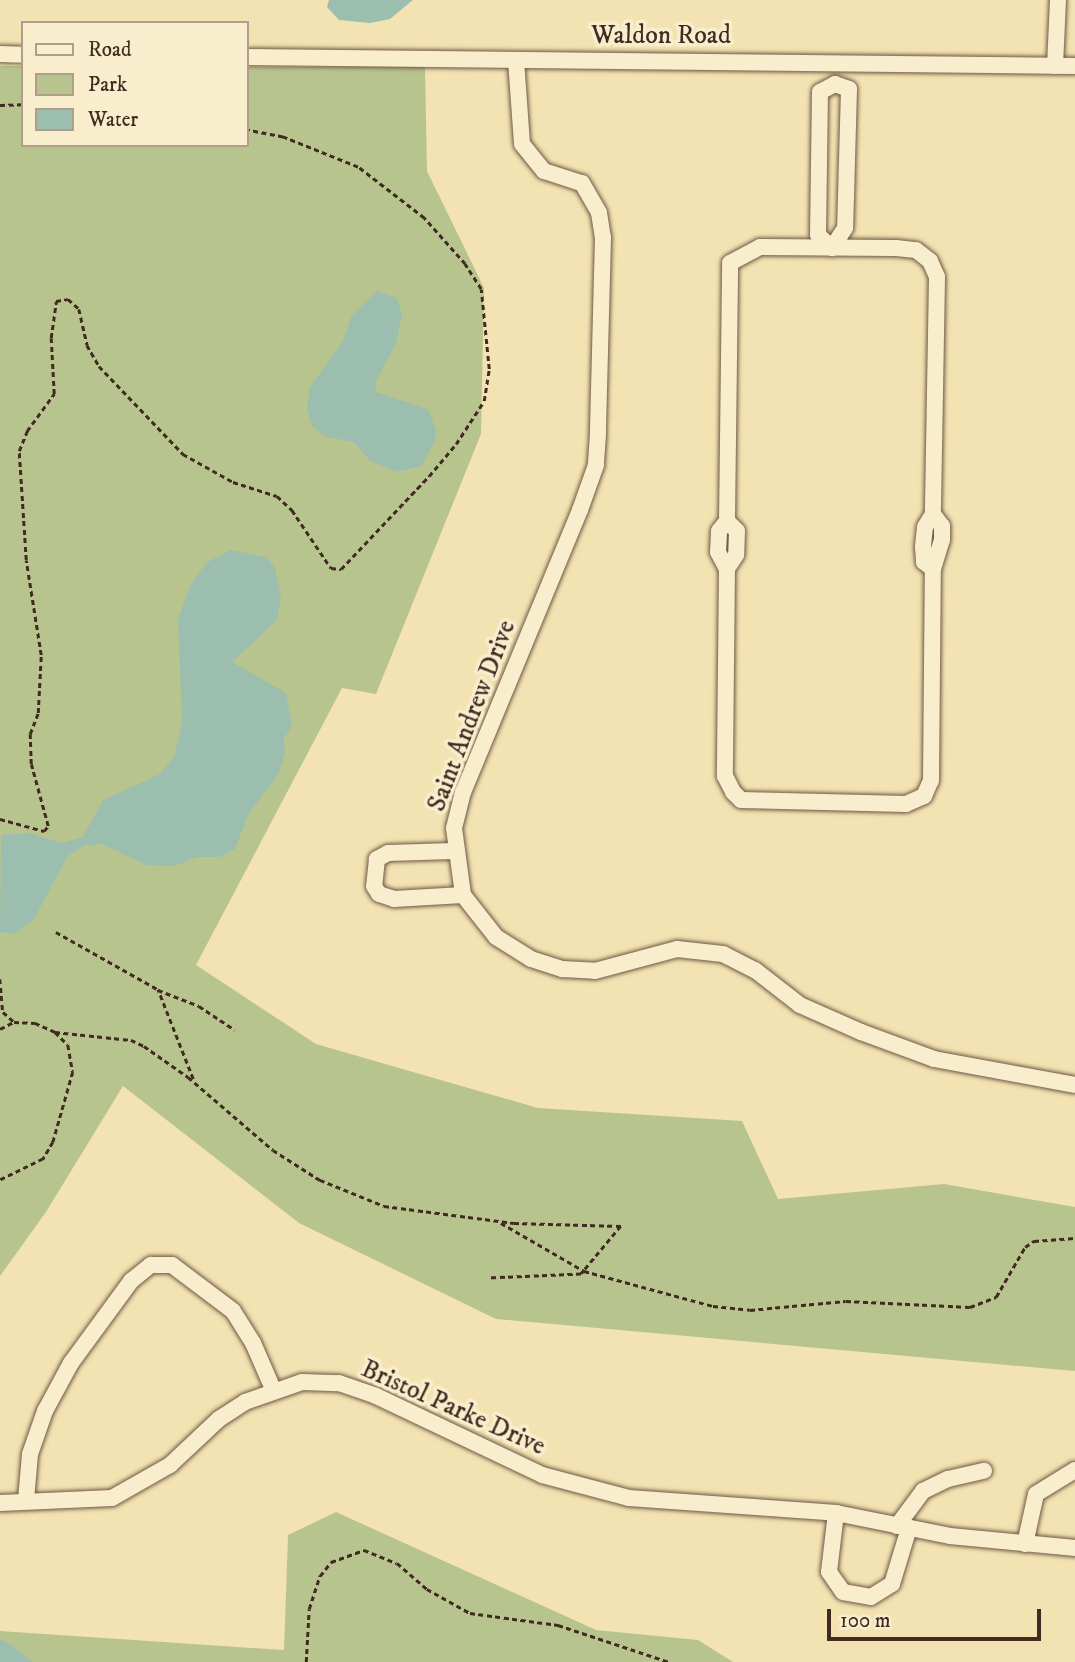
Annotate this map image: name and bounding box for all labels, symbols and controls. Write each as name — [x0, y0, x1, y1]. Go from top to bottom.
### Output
street label: Waldon Road — [591, 20, 731, 52]
legend — [21, 21, 248, 147]
text: Road — [88, 37, 132, 63]
text: Park — [88, 72, 127, 98]
text: Water — [88, 107, 138, 133]
street label: Saint Andrew Drive — [421, 616, 523, 816]
street label: Bristol Parke Drive — [356, 1353, 550, 1463]
scale bar — [830, 1596, 1044, 1640]
text: 100 m — [840, 1608, 891, 1634]

